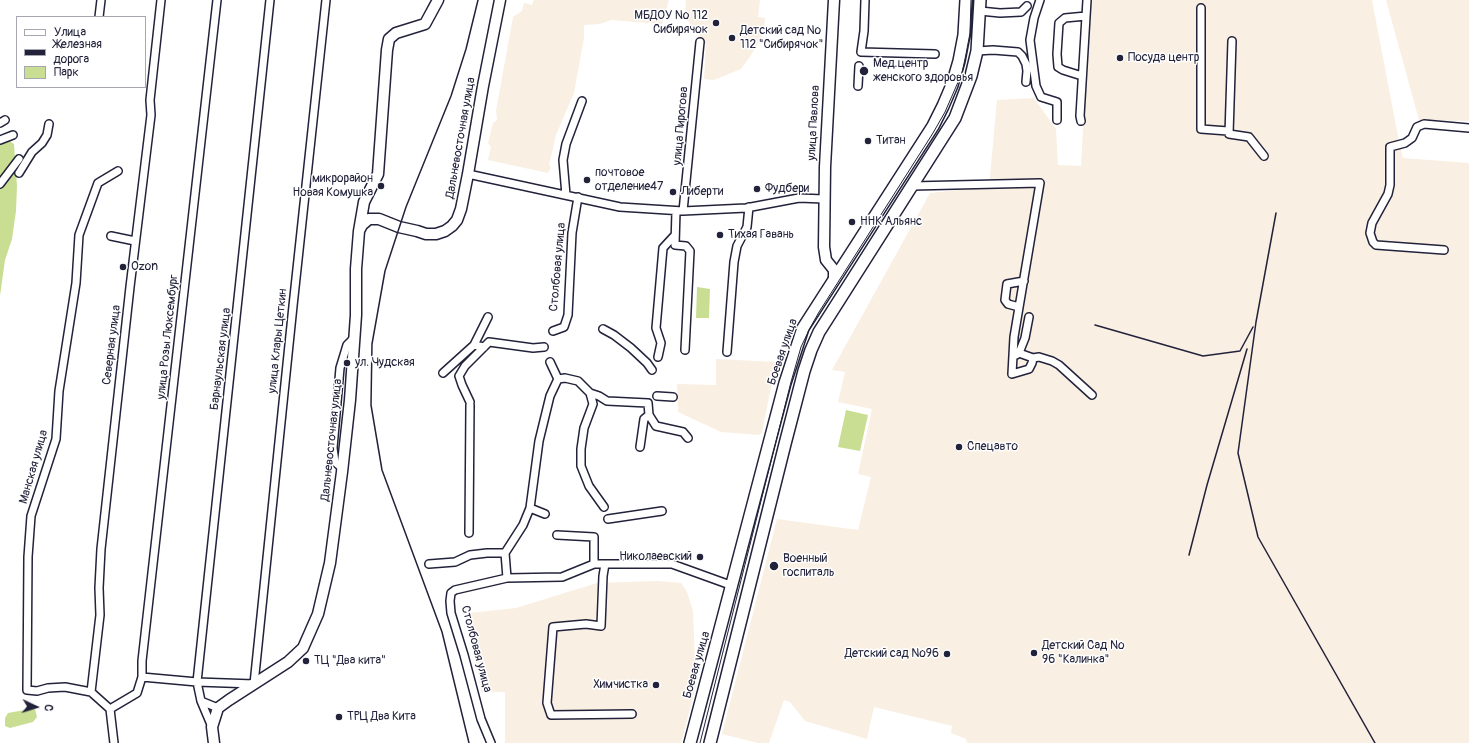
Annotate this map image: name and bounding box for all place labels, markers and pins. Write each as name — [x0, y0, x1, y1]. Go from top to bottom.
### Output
place label: МБДОУ № 112 Сибирячок — [634, 9, 708, 37]
marker: МБДОУ № 112 Сибирячок — [711, 18, 721, 28]
place label: Детский сад № 112 "Сибирячок" — [740, 24, 823, 52]
marker: Детский сад № 112 "Сибирячок" — [727, 33, 737, 43]
place label: Посуда центр — [1128, 51, 1199, 65]
marker: Посуда центр — [1115, 53, 1125, 63]
place label: Мед.центр женского здоровья — [873, 57, 973, 85]
marker: Мед.центр женского здоровья — [858, 65, 870, 77]
place label: Титан — [876, 134, 906, 148]
marker: Титан — [863, 136, 873, 146]
place label: почтовое отделение47 — [595, 166, 663, 194]
place label: микрорайон Новая Комушка — [293, 172, 373, 200]
marker: почтовое отделение47 — [582, 175, 592, 185]
marker: микрорайон Новая Комушка — [376, 181, 386, 191]
place label: Фудбери — [765, 182, 809, 196]
marker: Фудбери — [752, 184, 762, 194]
place label: Либерти — [681, 185, 723, 199]
marker: Либерти — [668, 187, 678, 197]
place label: ННК Альянс — [860, 215, 922, 229]
marker: ННК Альянс — [847, 217, 857, 227]
place label: Тихая Гавань — [728, 228, 794, 242]
marker: Тихая Гавань — [715, 230, 725, 240]
place label: Ozon — [131, 260, 158, 274]
marker: Ozon — [118, 262, 128, 272]
place label: ул. Чудская — [355, 356, 415, 370]
marker: ул. Чудская — [342, 358, 352, 368]
place label: Спецавто — [967, 440, 1018, 454]
marker: Спецавто — [954, 442, 964, 452]
place label: Николаевский — [619, 550, 692, 564]
marker: Николаевский — [695, 552, 705, 562]
place label: Военный госпиталь — [783, 552, 835, 580]
marker: Военный госпиталь — [768, 560, 780, 572]
place label: Детский Сад № 96 "Калинка" — [1042, 639, 1124, 667]
place label: Детский сад №96 — [845, 647, 939, 661]
marker: Детский Сад № 96 "Калинка" — [1029, 648, 1039, 658]
marker: Детский сад №96 — [942, 649, 952, 659]
place label: ТЦ "Два кита" — [314, 654, 386, 668]
marker: ТЦ "Два кита" — [301, 656, 311, 666]
place label: Химчистка — [593, 678, 648, 692]
marker: Химчистка — [651, 680, 661, 690]
place label: ТРЦ Два Кита — [347, 710, 416, 724]
marker: ТРЦ Два Кита — [334, 712, 344, 722]

